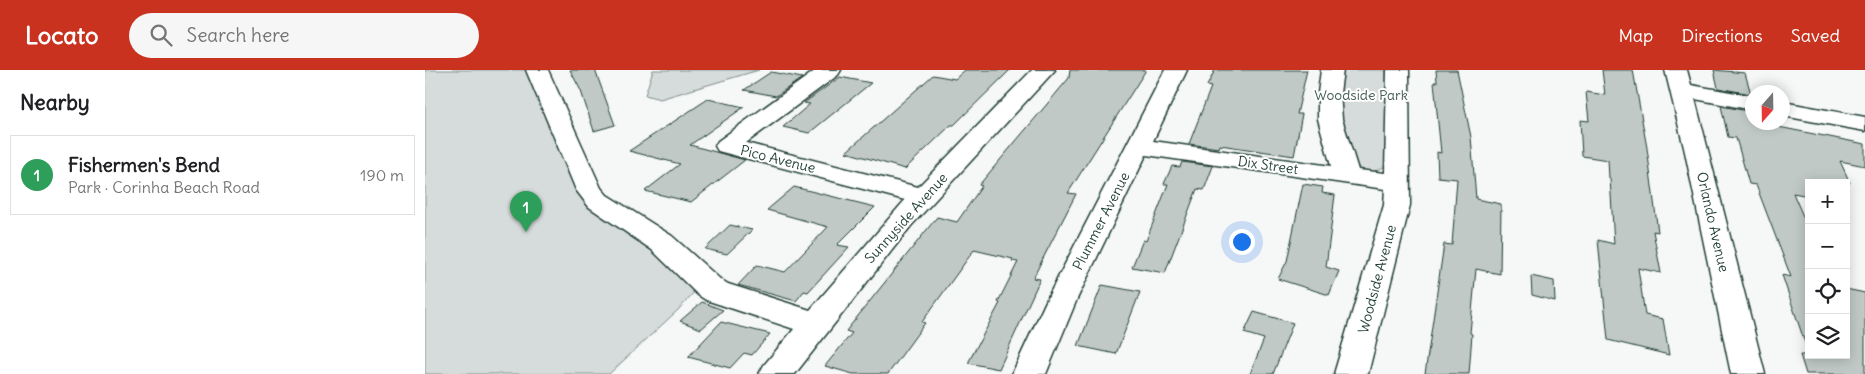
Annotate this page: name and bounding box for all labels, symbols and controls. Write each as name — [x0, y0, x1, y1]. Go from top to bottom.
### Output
search box — [129, 13, 479, 58]
text: Locato — [25, 20, 99, 50]
icon: search — [147, 21, 175, 49]
text: Search here — [187, 23, 290, 47]
text: Map — [1618, 24, 1653, 47]
text: Directions — [1681, 24, 1763, 47]
text: Saved — [1791, 24, 1840, 47]
north arrow — [1745, 85, 1790, 130]
park label: Woodside Park — [1314, 86, 1408, 104]
text: Nearby — [20, 89, 90, 116]
street label: Pico Avenue — [739, 141, 817, 177]
street label: Dix Street — [1237, 152, 1300, 178]
text: Fishermen's Bend — [68, 153, 220, 177]
text: 1 — [34, 165, 40, 185]
text: 190 m — [360, 165, 404, 185]
street label: Sunnyside Avenue — [861, 169, 951, 267]
street label: Plummer Avenue — [1069, 169, 1133, 273]
street label: Orlando Avenue — [1693, 170, 1733, 274]
text: Park · Corinha Beach Road — [68, 177, 260, 197]
map controls — [1805, 179, 1850, 359]
button: + — [1805, 179, 1850, 224]
pin: 1 — [510, 191, 542, 232]
street label: Woodside Avenue — [1354, 223, 1400, 335]
button: − — [1805, 224, 1850, 269]
your location — [1229, 229, 1255, 255]
button: locate — [1805, 269, 1850, 314]
button: layers — [1805, 314, 1850, 359]

